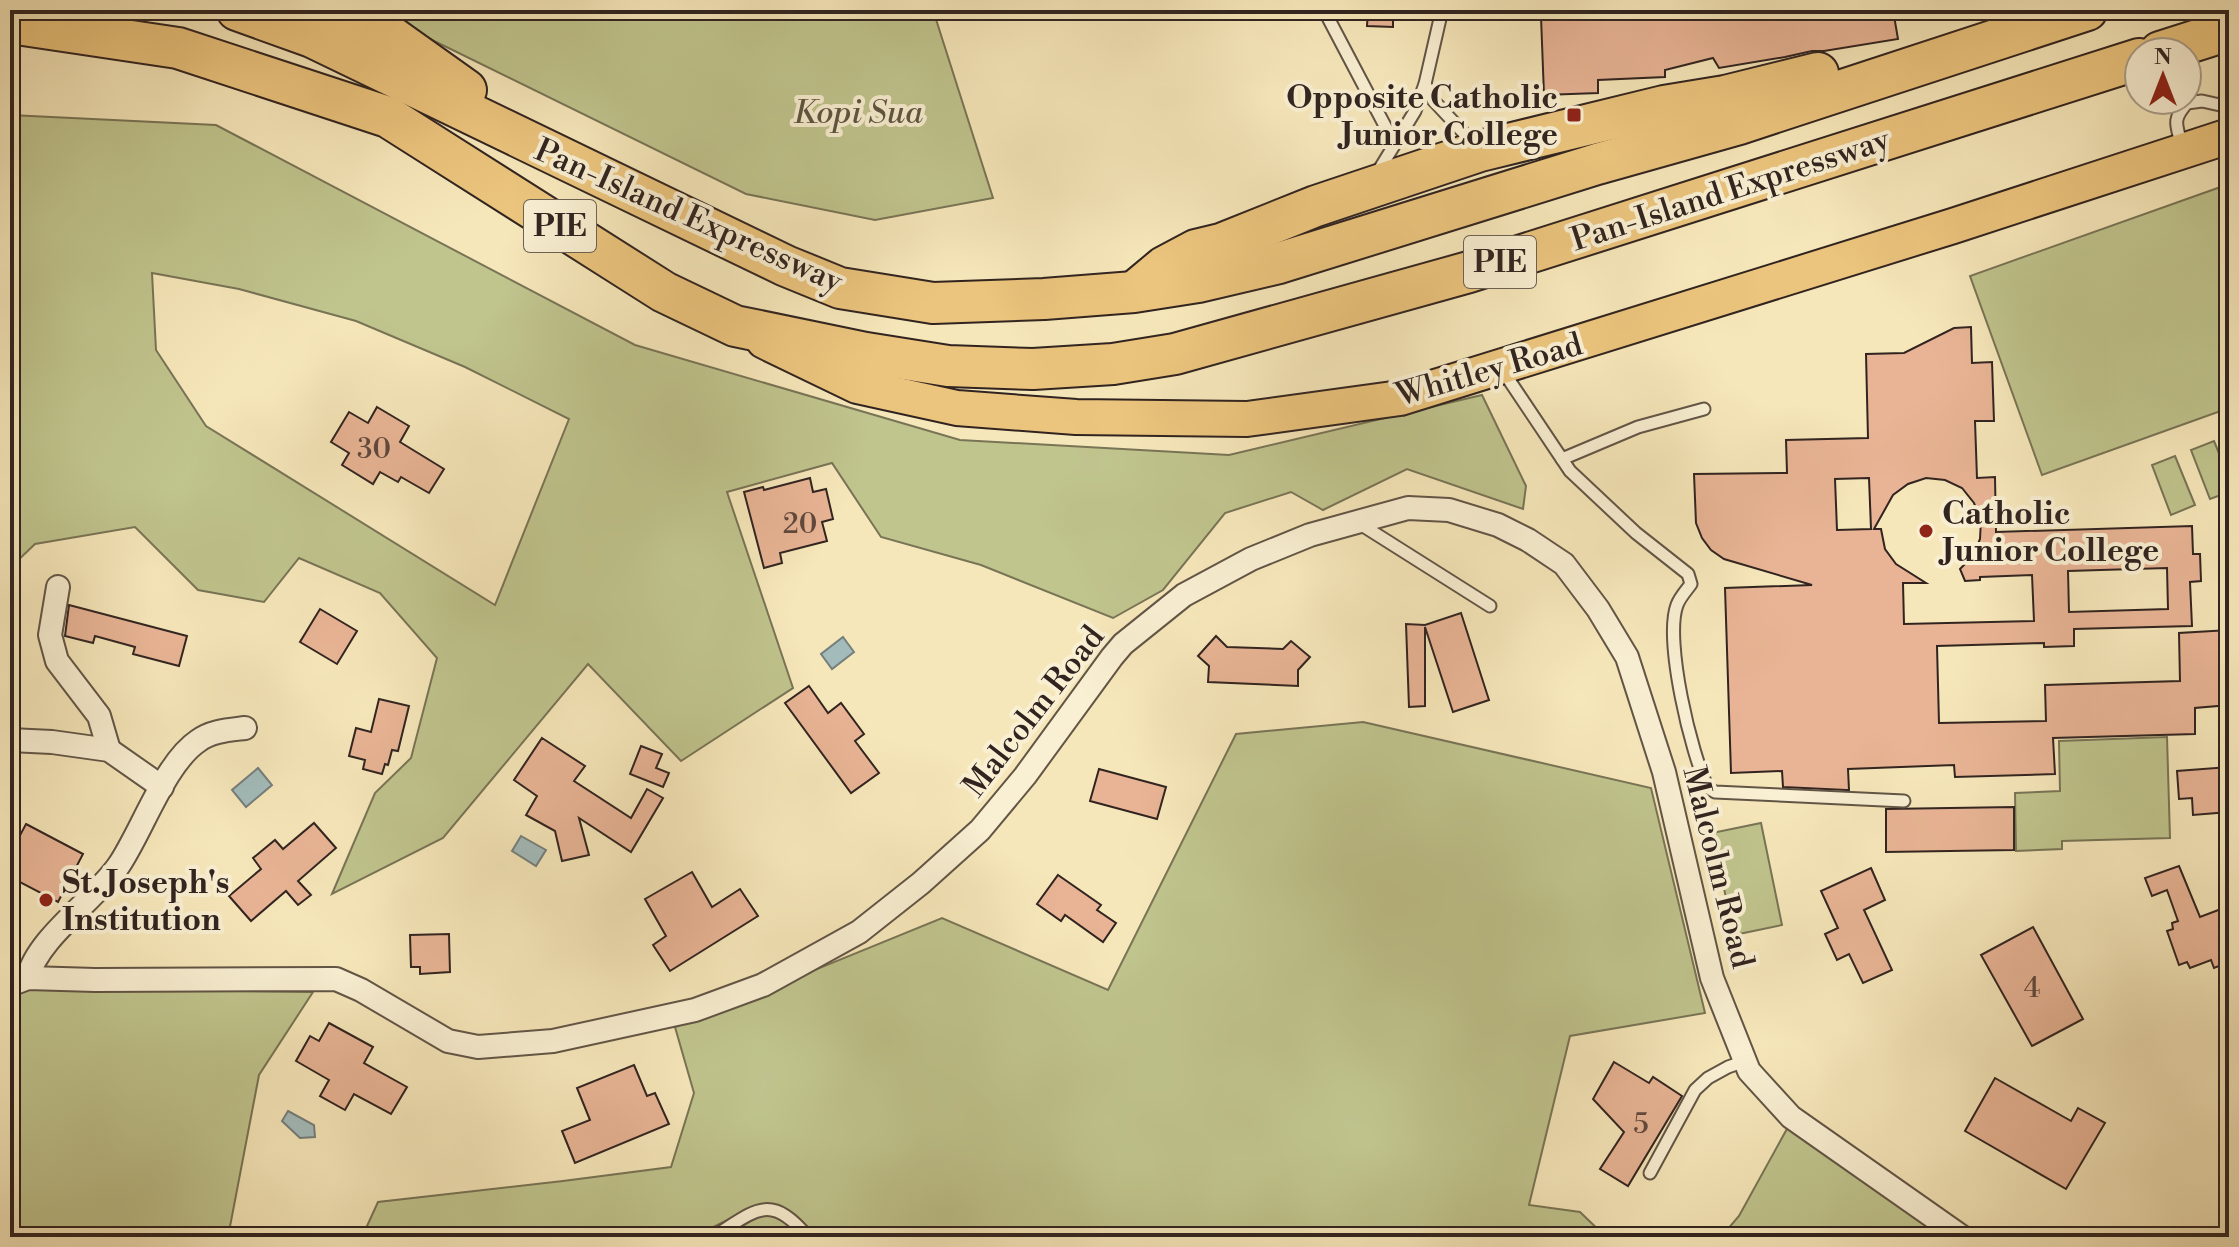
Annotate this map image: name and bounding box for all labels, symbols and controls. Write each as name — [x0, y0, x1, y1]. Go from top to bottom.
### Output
north arrow — [2123, 36, 2203, 116]
text: N — [2154, 44, 2172, 71]
place label: Opposite Catholic Junior College — [1286, 78, 1558, 155]
park label: Kopi Sua — [793, 93, 923, 133]
marker: Opposite Catholic Junior College — [1565, 106, 1583, 124]
street label: Pan-Island Expressway — [1566, 119, 1895, 260]
street label: Pan-Island Expressway — [528, 130, 849, 302]
road number: PIE — [524, 200, 596, 252]
road number: PIE — [1464, 236, 1536, 288]
street label: Whitley Road — [1391, 324, 1587, 416]
house number: 30 — [357, 432, 391, 467]
place label: Catholic Junior College — [1938, 494, 2159, 571]
house number: 20 — [783, 507, 817, 542]
marker: Catholic Junior College — [1917, 522, 1935, 540]
street label: Malcolm Road — [954, 618, 1113, 805]
street label: Malcolm Road — [1674, 762, 1762, 972]
place label: St. Joseph's Institution — [62, 863, 230, 940]
marker: St. Joseph's Institution — [37, 891, 55, 909]
house number: 4 — [2024, 971, 2040, 1006]
house number: 5 — [1633, 1107, 1649, 1142]

